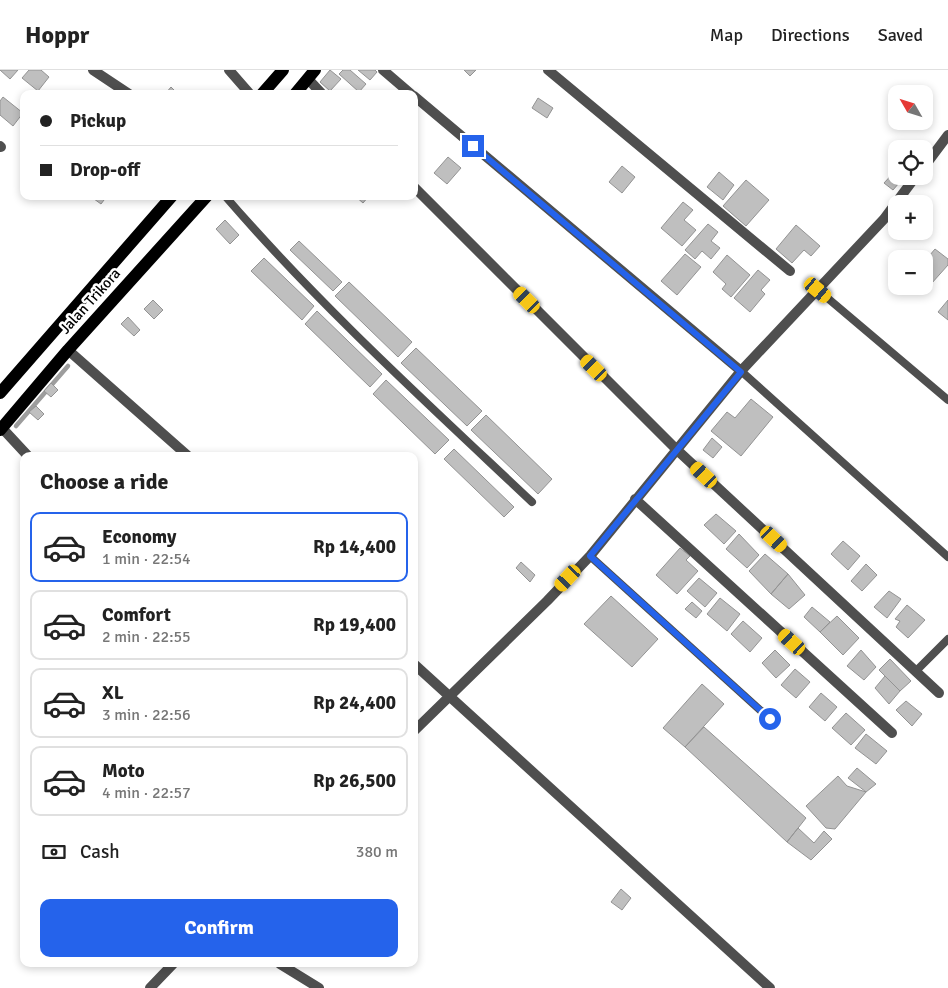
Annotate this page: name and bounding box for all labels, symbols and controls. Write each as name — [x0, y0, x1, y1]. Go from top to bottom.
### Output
text: Hoppr — [25, 20, 89, 50]
text: Map — [710, 24, 743, 46]
text: Directions — [771, 24, 850, 46]
text: Saved — [878, 24, 923, 46]
north arrow — [888, 85, 932, 130]
map controls — [888, 85, 933, 295]
text: Pickup — [70, 109, 126, 133]
route end — [462, 135, 484, 157]
button: locate — [888, 140, 933, 185]
text: Drop-off — [70, 158, 140, 182]
button: + — [888, 195, 933, 240]
button: − — [888, 250, 933, 295]
street label: Jalan Trikora — [56, 265, 124, 337]
car — [801, 275, 834, 305]
car — [511, 284, 542, 316]
car — [578, 352, 609, 384]
car — [687, 459, 720, 491]
text: Choose a ride — [40, 468, 168, 495]
car — [757, 523, 790, 555]
icon: car — [42, 525, 87, 570]
text: Economy — [102, 525, 176, 549]
text: Rp 14,400 — [313, 535, 396, 559]
text: 1 min · 22:54 — [102, 549, 191, 569]
car — [552, 562, 583, 594]
icon: car — [42, 603, 87, 648]
text: Comfort — [102, 603, 171, 627]
text: Rp 19,400 — [313, 613, 396, 637]
car — [775, 626, 808, 658]
text: 2 min · 22:55 — [102, 627, 191, 647]
icon: car — [42, 681, 87, 726]
text: XL — [102, 681, 124, 705]
text: Rp 24,400 — [313, 691, 396, 715]
text: 3 min · 22:56 — [102, 705, 191, 725]
route start — [759, 708, 781, 730]
icon: car — [42, 759, 87, 804]
text: Moto — [102, 759, 145, 783]
text: Rp 26,500 — [313, 769, 396, 793]
text: 4 min · 22:57 — [102, 783, 191, 803]
icon: cash — [40, 838, 68, 866]
text: Cash — [80, 840, 120, 864]
text: 380 m — [356, 842, 398, 862]
button: Confirm — [40, 899, 398, 957]

